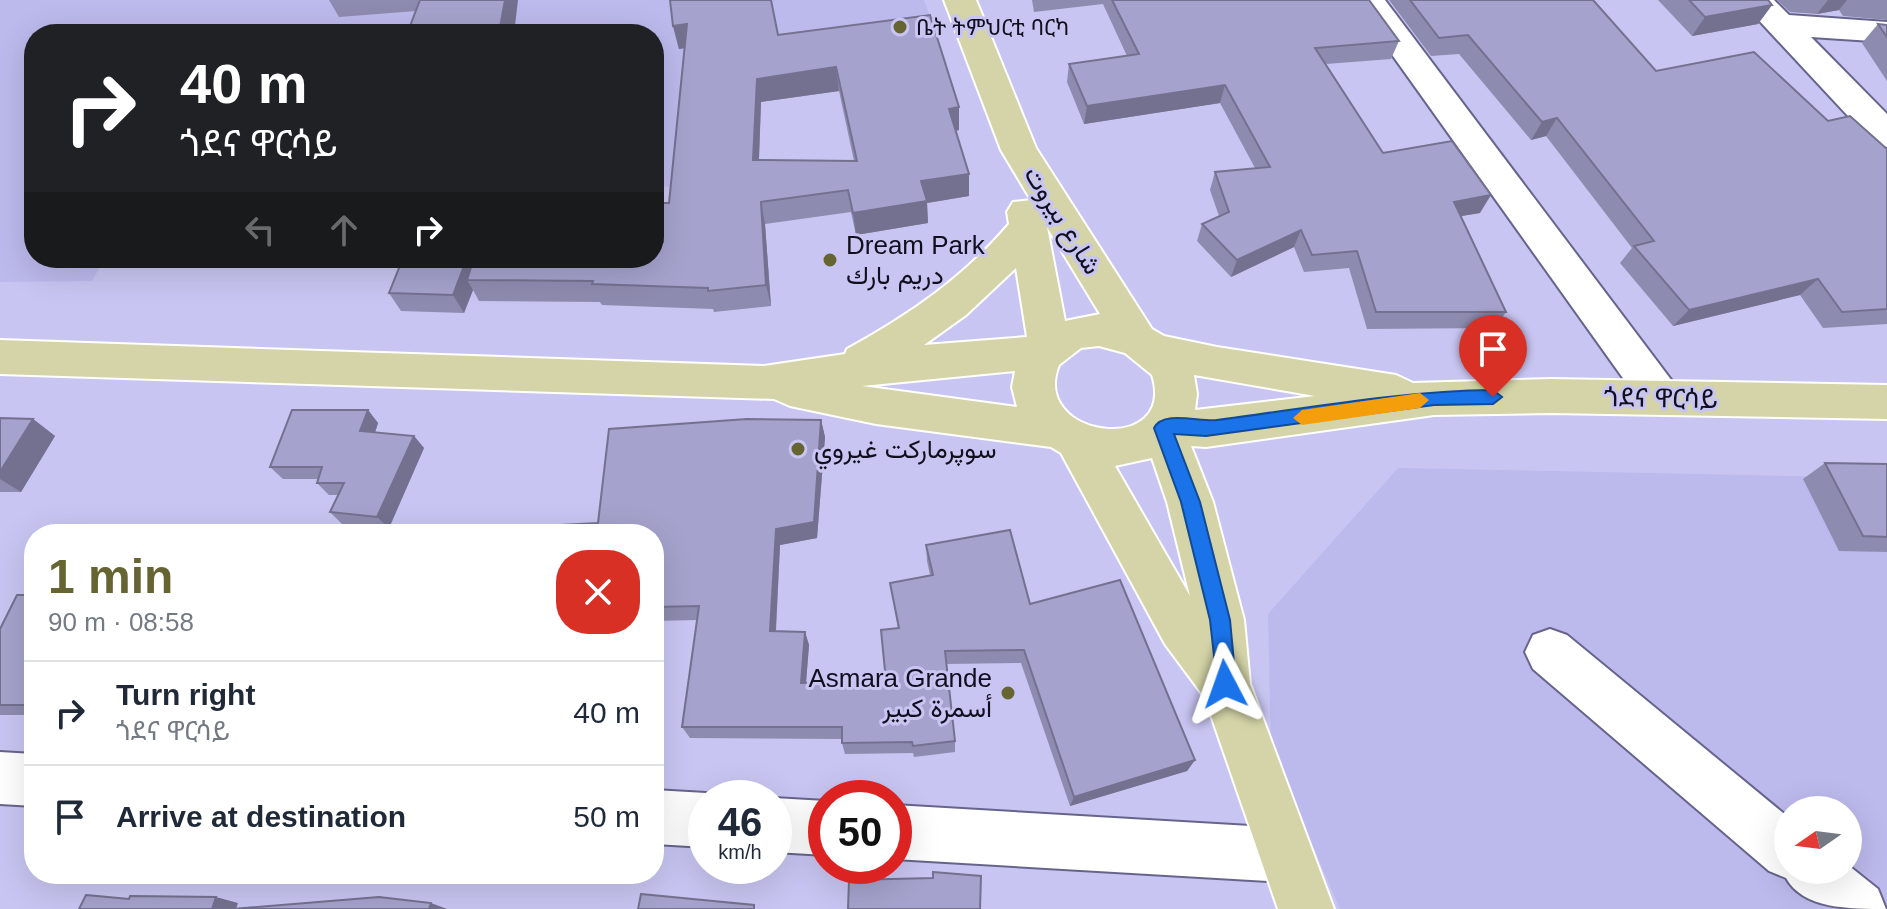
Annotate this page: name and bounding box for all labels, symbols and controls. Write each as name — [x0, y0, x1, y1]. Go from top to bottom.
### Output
place label: ቤት ትምህርቲ ባርካ — [916, 15, 1069, 40]
marker: ቤት ትምህርቲ ባርካ — [891, 18, 909, 36]
text: 40 m — [180, 52, 308, 115]
icon: right — [48, 56, 152, 160]
text: ጎደና ዋርሳይ — [180, 123, 338, 164]
street label: شارع بيروت — [1016, 161, 1108, 281]
icon: left — [238, 208, 282, 252]
icon: ahead — [322, 208, 366, 252]
icon: right — [406, 208, 450, 252]
place label: Dream Park دريم بارك — [846, 230, 986, 292]
marker: Dream Park دريم بارك — [821, 251, 839, 269]
pin — [1459, 315, 1527, 397]
icon: arrive — [1471, 327, 1515, 371]
street label: ጎደና ዋርሳይ — [1604, 382, 1718, 414]
place label: سوپرمارکت غيروي — [814, 434, 997, 470]
marker: سوپرمارکت غيروي — [789, 440, 807, 458]
text: 1 min — [48, 550, 173, 603]
button: close — [556, 550, 640, 634]
text: 90 m · 08:58 — [48, 607, 194, 637]
position arrow — [1183, 642, 1267, 726]
place label: Asmara Grande أسمرة كبير — [808, 663, 992, 724]
text: Turn right — [116, 678, 255, 711]
marker: Asmara Grande أسمرة كبير — [999, 684, 1017, 702]
icon: right — [48, 691, 92, 735]
text: 40 m — [573, 696, 640, 729]
text: ጎደና ዋርሳይ — [116, 716, 230, 746]
speed limit sign: 50 — [808, 780, 912, 884]
icon: arrive — [48, 795, 92, 839]
north arrow — [1774, 796, 1862, 884]
map controls — [1774, 796, 1862, 884]
text: Arrive at destination — [116, 800, 406, 833]
text: 50 m — [573, 800, 640, 833]
text: 46 — [718, 800, 762, 844]
text: km/h — [718, 841, 762, 863]

